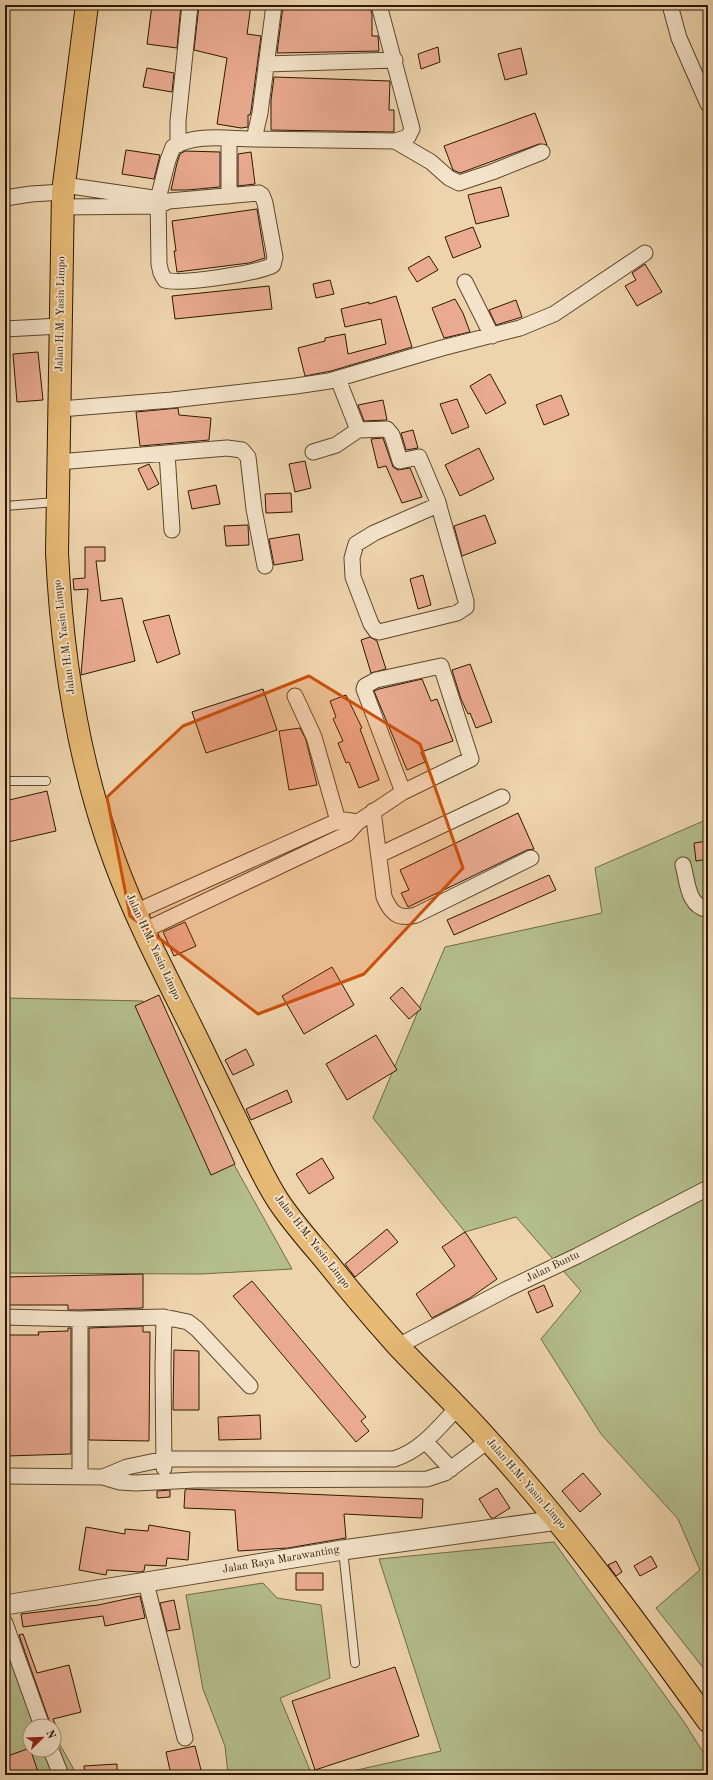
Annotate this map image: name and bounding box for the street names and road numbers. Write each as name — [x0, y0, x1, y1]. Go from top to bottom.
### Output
street label: Jalan H.M. Yasin Limpo — [54, 256, 68, 372]
street label: Jalan H.M. Yasin Limpo — [52, 579, 78, 695]
street label: Jalan H.M. Yasin Limpo — [124, 892, 182, 1002]
street label: Jalan H.M. Yasin Limpo — [272, 1193, 352, 1291]
street label: Jalan Buntu — [525, 1249, 582, 1285]
street label: Jalan H.M. Yasin Limpo — [484, 1437, 568, 1531]
street label: Jalan Raya Marawanting — [222, 1544, 340, 1576]

